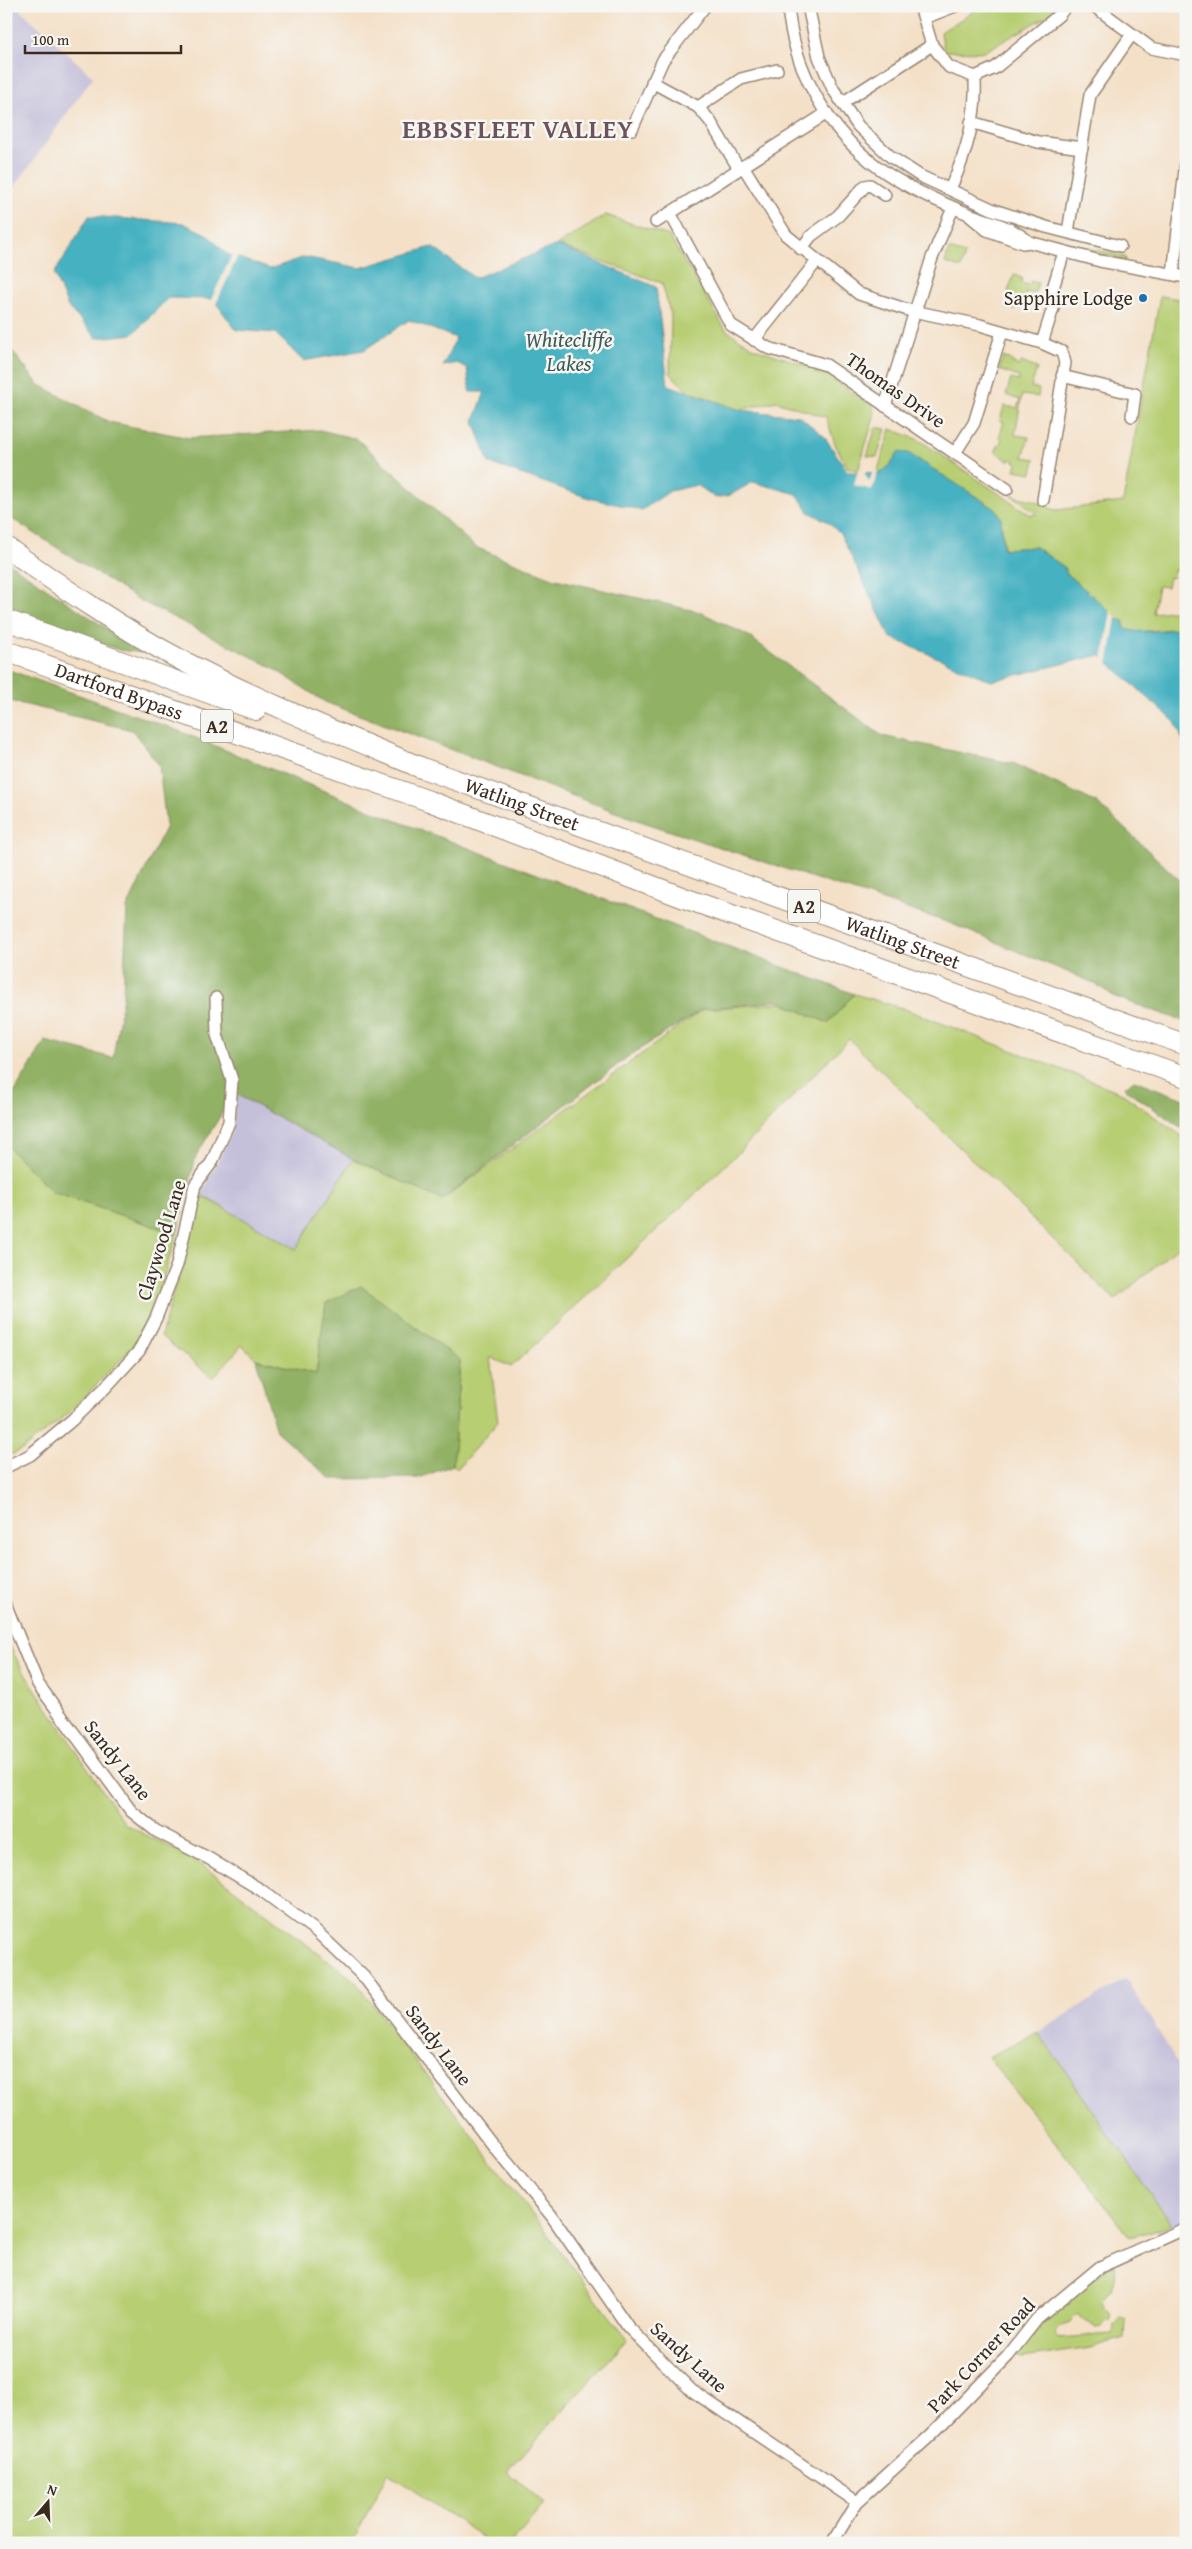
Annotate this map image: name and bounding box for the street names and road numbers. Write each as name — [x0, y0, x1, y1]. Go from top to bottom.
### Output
street label: Thomas Drive — [841, 345, 952, 435]
street label: Dartford Bypass — [51, 655, 187, 727]
road number: A2 — [201, 709, 233, 742]
street label: Watling Street — [461, 770, 584, 838]
road number: A2 — [788, 889, 820, 922]
street label: Watling Street — [842, 908, 964, 976]
street label: Claywood Lane — [128, 1176, 193, 1304]
street label: Sandy Lane — [78, 1713, 159, 1806]
street label: Sandy Lane — [399, 1998, 480, 2091]
street label: Park Corner Road — [920, 2291, 1042, 2418]
street label: Sandy Lane — [644, 2314, 734, 2399]

